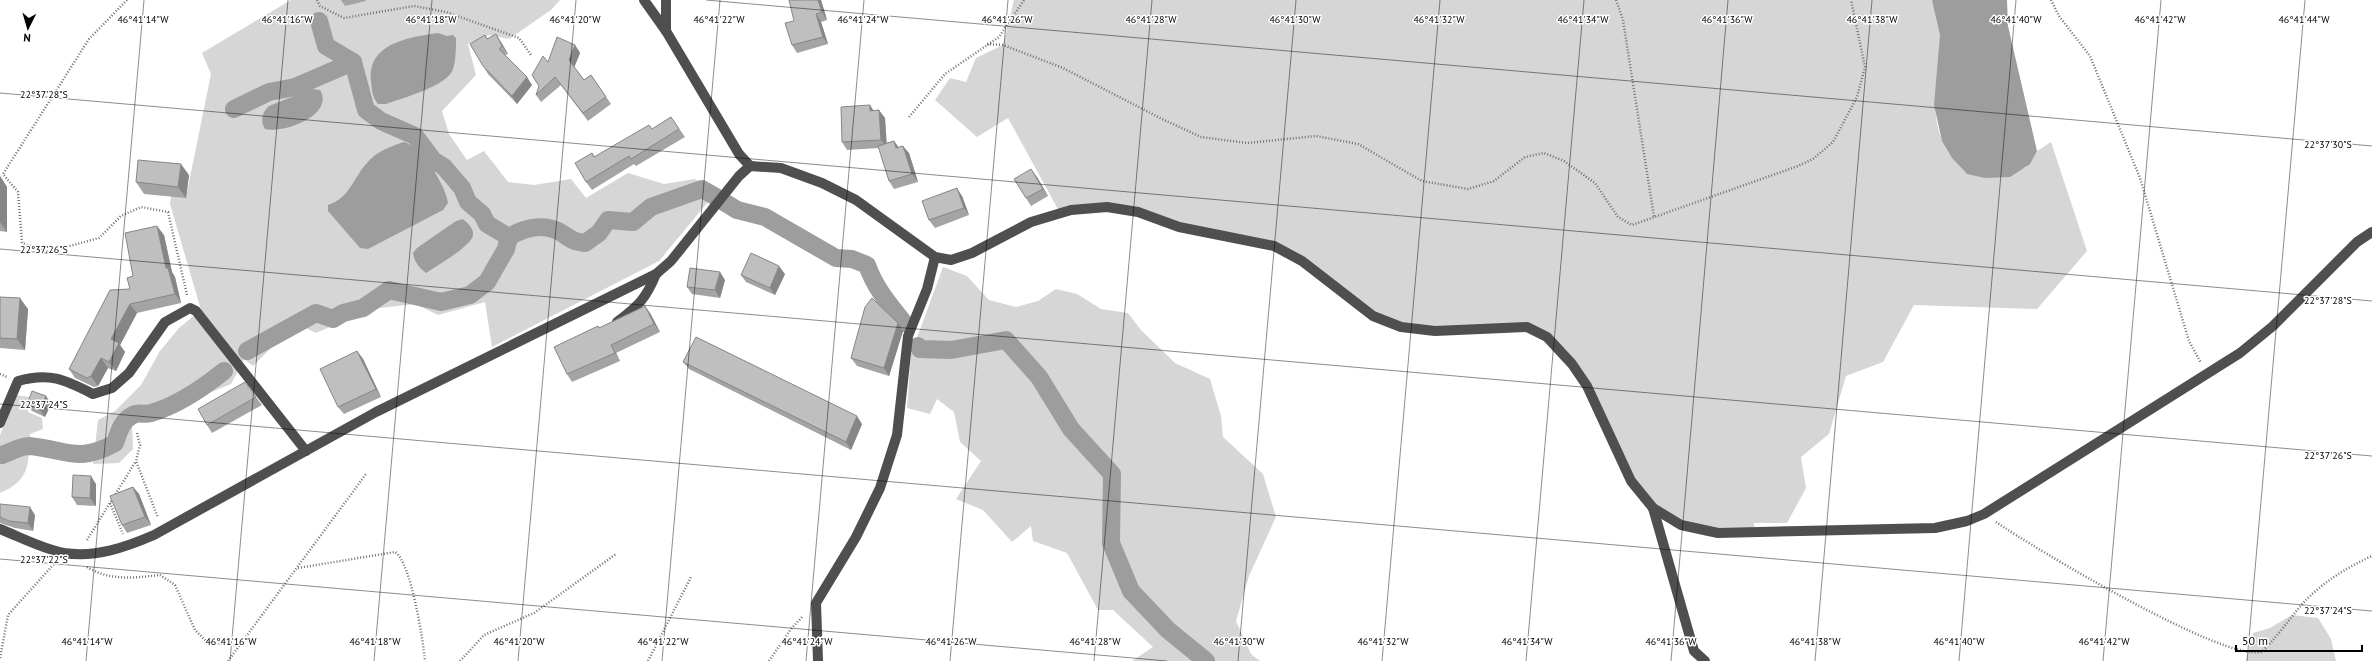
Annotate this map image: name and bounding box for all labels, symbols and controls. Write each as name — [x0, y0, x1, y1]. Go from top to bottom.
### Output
north arrow — [8, 8, 48, 48]
text: 46°41'14"W — [117, 13, 169, 26]
text: 46°41'16"W — [261, 13, 313, 26]
text: 46°41'18"W — [405, 13, 457, 26]
text: 46°41'20"W — [549, 13, 601, 26]
text: 46°41'22"W — [693, 13, 745, 26]
text: 46°41'24"W — [837, 13, 889, 26]
text: 46°41'26"W — [981, 13, 1033, 26]
text: 46°41'28"W — [1125, 13, 1177, 26]
text: 46°41'30"W — [1269, 13, 1321, 26]
text: 46°41'32"W — [1413, 13, 1465, 26]
text: 46°41'34"W — [1557, 13, 1609, 26]
text: 46°41'36"W — [1701, 13, 1753, 26]
text: 46°41'38"W — [1846, 13, 1898, 26]
text: 46°41'40"W — [1990, 13, 2042, 26]
text: 46°41'42"W — [2134, 13, 2186, 26]
text: 46°41'44"W — [2278, 13, 2330, 26]
text: N — [23, 31, 31, 45]
text: 22°37'28"S — [20, 88, 68, 101]
text: 22°37'30"S — [2304, 138, 2352, 151]
text: 22°37'26"S — [20, 243, 68, 256]
text: 22°37'28"S — [2304, 294, 2352, 307]
text: 22°37'24"S — [20, 398, 68, 411]
text: 22°37'26"S — [2304, 449, 2352, 462]
text: 22°37'22"S — [20, 553, 68, 566]
text: 22°37'24"S — [2304, 604, 2352, 617]
scale bar — [2236, 627, 2362, 653]
text: 50 m — [2242, 633, 2268, 648]
text: 46°41'14"W — [61, 635, 113, 648]
text: 46°41'16"W — [205, 635, 257, 648]
text: 46°41'18"W — [349, 635, 401, 648]
text: 46°41'20"W — [493, 635, 545, 648]
text: 46°41'22"W — [637, 635, 689, 648]
text: 46°41'24"W — [781, 635, 833, 648]
text: 46°41'26"W — [925, 635, 977, 648]
text: 46°41'28"W — [1069, 635, 1121, 648]
text: 46°41'30"W — [1213, 635, 1265, 648]
text: 46°41'32"W — [1357, 635, 1409, 648]
text: 46°41'34"W — [1501, 635, 1553, 648]
text: 46°41'36"W — [1645, 635, 1697, 648]
text: 46°41'38"W — [1789, 635, 1841, 648]
text: 46°41'40"W — [1933, 635, 1985, 648]
text: 46°41'42"W — [2078, 635, 2130, 648]

